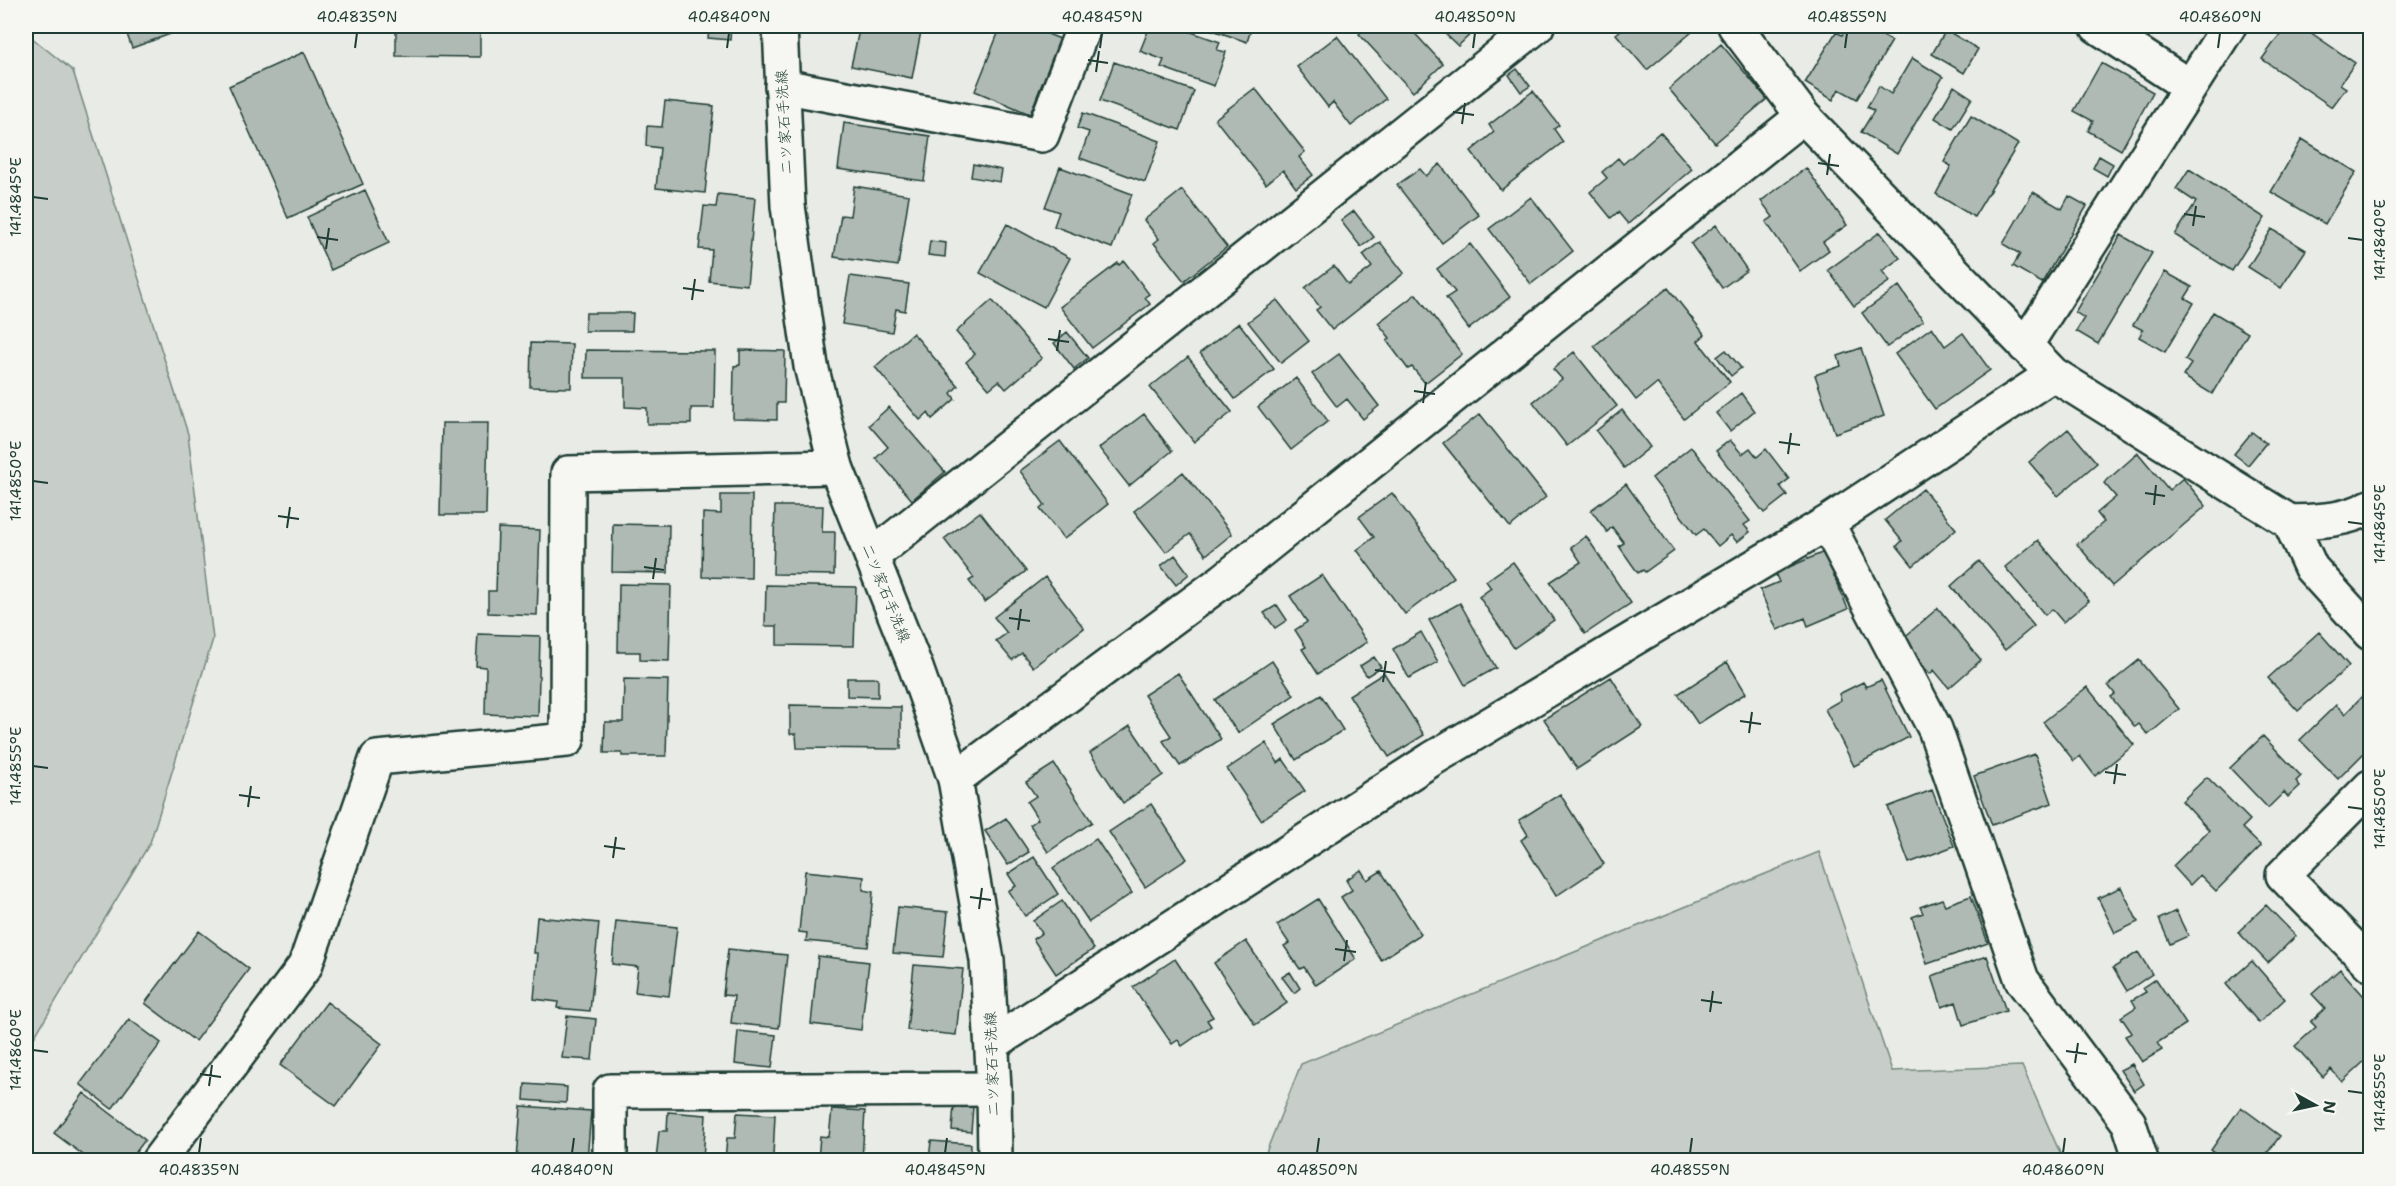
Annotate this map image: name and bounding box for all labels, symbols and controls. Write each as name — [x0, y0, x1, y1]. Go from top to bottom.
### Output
text: 40.4835°N — [317, 7, 397, 27]
text: 40.4840°N — [688, 7, 770, 27]
text: 40.4845°N — [1061, 7, 1143, 27]
text: 40.4850°N — [1434, 7, 1516, 27]
text: 40.4855°N — [1807, 7, 1887, 27]
text: 40.4860°N — [2179, 7, 2261, 27]
street label: 二ツ家石手洗線 — [771, 69, 797, 175]
text: 141.4845°E — [6, 157, 26, 237]
text: 141.4840°E — [2370, 199, 2390, 281]
text: 141.4850°E — [6, 441, 26, 521]
text: 141.4845°E — [2370, 484, 2390, 564]
street label: 二ツ家石手洗線 — [857, 541, 915, 645]
text: 141.4855°E — [6, 727, 26, 805]
text: 141.4850°E — [2370, 769, 2390, 849]
text: 141.4860°E — [6, 1009, 26, 1091]
street label: 二ツ家石手洗線 — [980, 1011, 1004, 1117]
text: 141.4855°E — [2370, 1054, 2390, 1132]
north arrow — [2285, 1075, 2345, 1135]
text: N — [2318, 1099, 2341, 1115]
text: 40.4835°N — [159, 1160, 239, 1180]
text: 40.4840°N — [531, 1160, 613, 1180]
text: 40.4845°N — [904, 1160, 986, 1180]
text: 40.4850°N — [1276, 1160, 1358, 1180]
text: 40.4855°N — [1650, 1160, 1730, 1180]
text: 40.4860°N — [2022, 1160, 2104, 1180]

